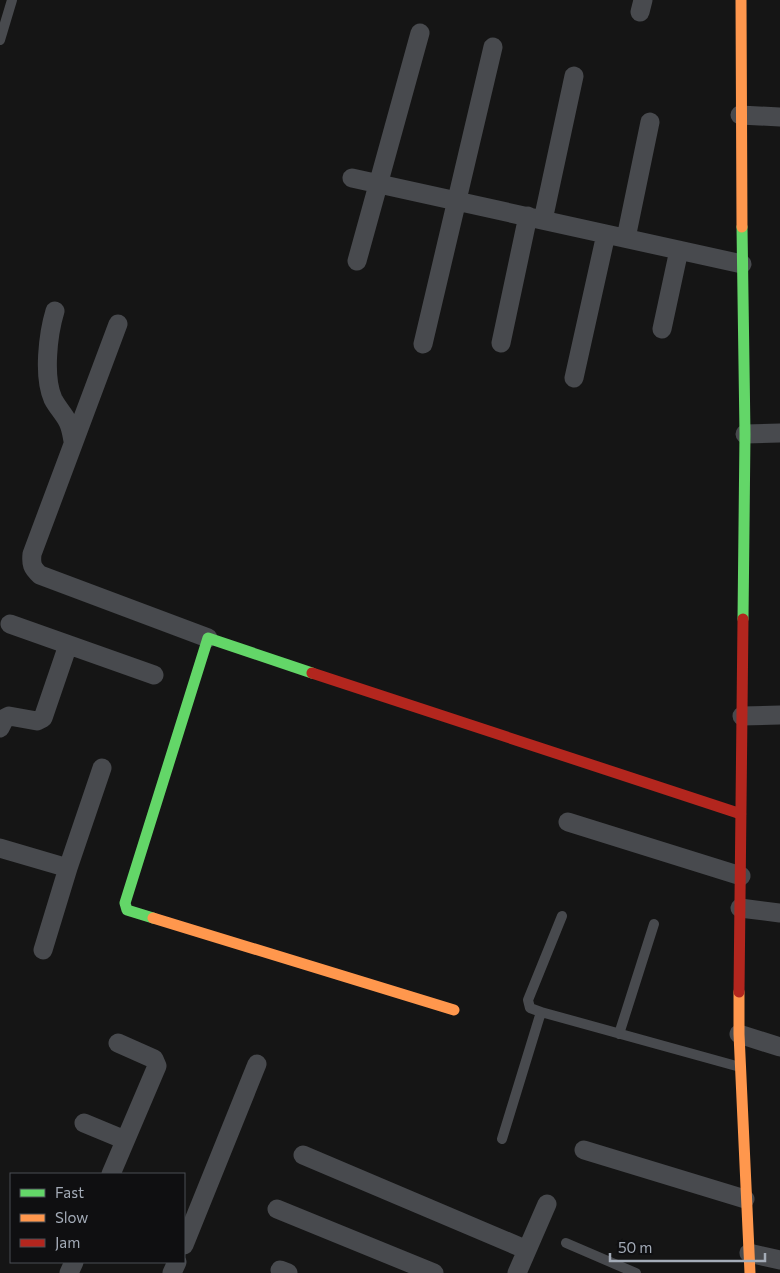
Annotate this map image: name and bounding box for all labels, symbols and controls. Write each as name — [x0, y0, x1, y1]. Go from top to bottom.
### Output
legend — [10, 1173, 185, 1263]
text: Fast — [55, 1183, 84, 1201]
text: Slow — [55, 1208, 88, 1226]
scale bar — [610, 1230, 765, 1262]
text: Jam — [55, 1233, 80, 1251]
text: 50 m — [618, 1238, 652, 1256]

